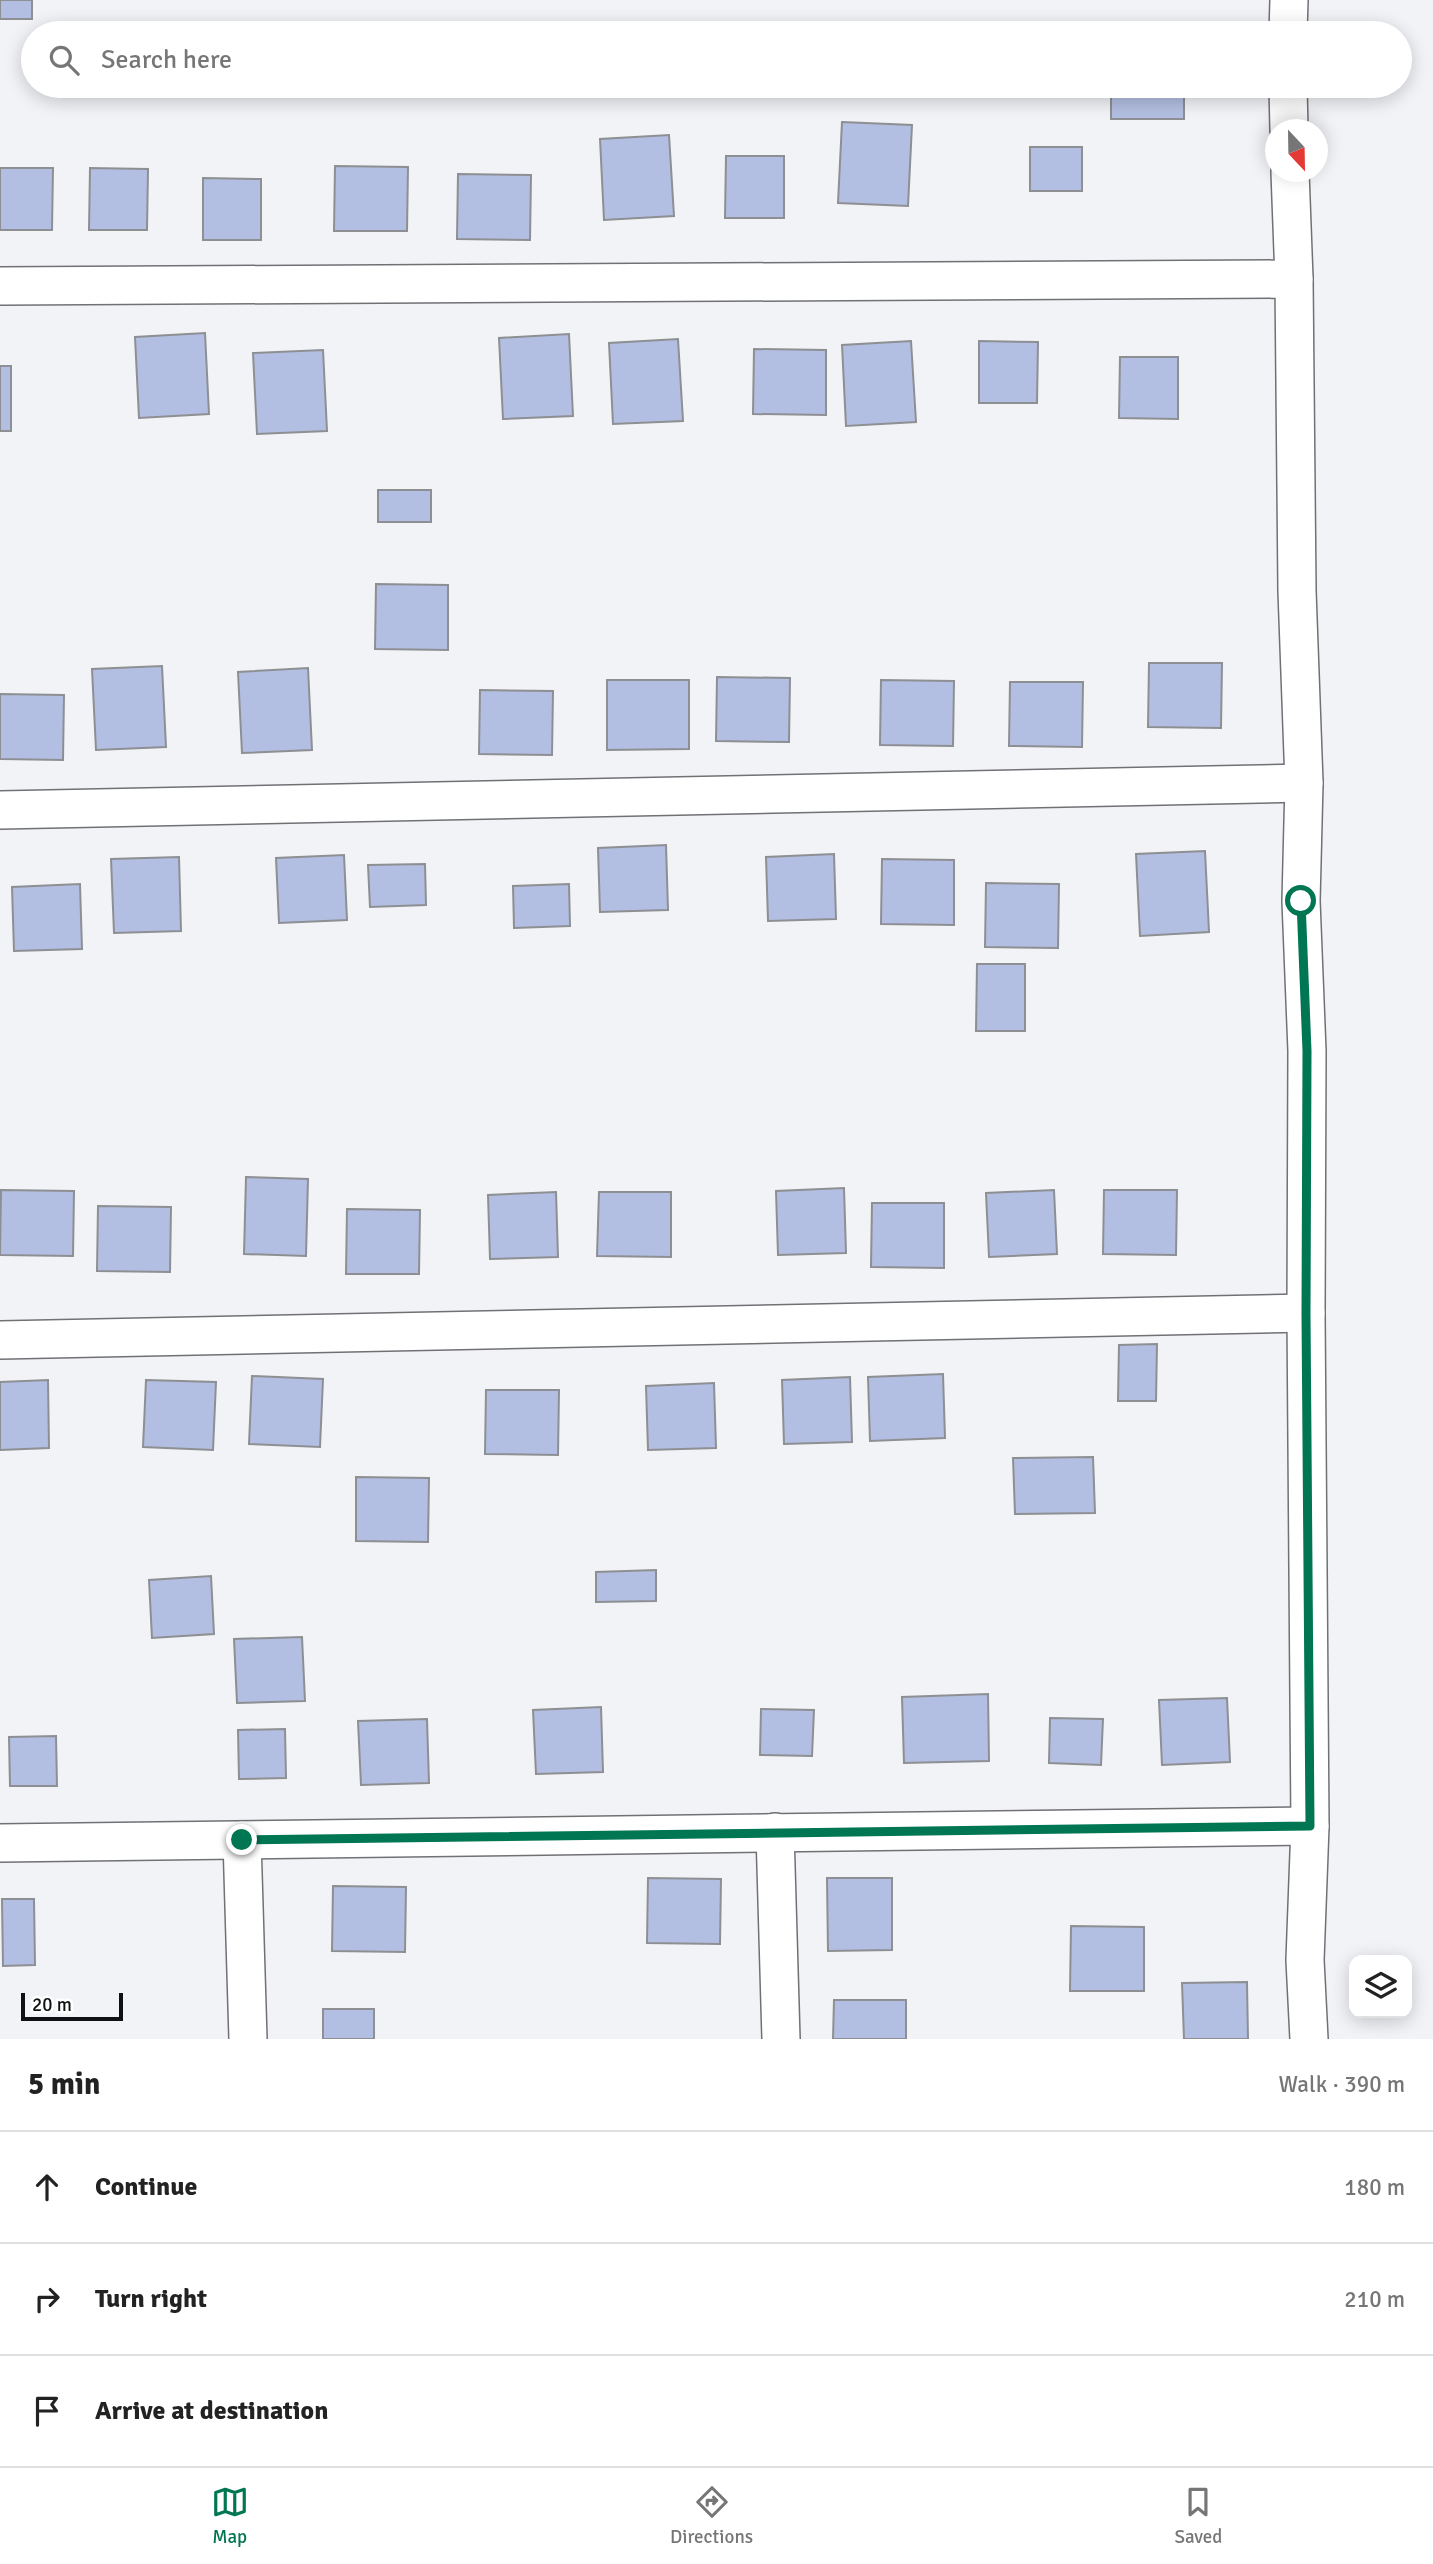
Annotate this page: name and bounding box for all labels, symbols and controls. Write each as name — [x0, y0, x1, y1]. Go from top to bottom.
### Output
search box — [21, 21, 1412, 98]
icon: search — [45, 41, 83, 79]
text: Search here — [101, 44, 232, 76]
north arrow — [1265, 119, 1328, 182]
route start — [1285, 885, 1316, 916]
route end — [226, 1824, 257, 1855]
map controls — [1349, 1955, 1412, 2018]
button: layers — [1349, 1955, 1412, 2018]
scale bar — [21, 1990, 122, 2022]
text: 20 m — [32, 1993, 72, 2017]
text: 5 min — [28, 2066, 100, 2103]
text: Walk · 390 m — [1279, 2070, 1405, 2099]
icon: ahead — [28, 2168, 66, 2206]
text: Continue — [95, 2171, 197, 2203]
text: 180 m — [1344, 2173, 1405, 2202]
icon: right — [28, 2280, 66, 2318]
text: Turn right — [95, 2283, 207, 2315]
text: 210 m — [1344, 2285, 1405, 2314]
icon: arrive — [28, 2392, 66, 2430]
text: Arrive at destination — [95, 2395, 328, 2427]
tab: Map — [211, 2483, 249, 2549]
tab: Directions — [670, 2483, 753, 2549]
tab: Saved — [1174, 2483, 1222, 2549]

